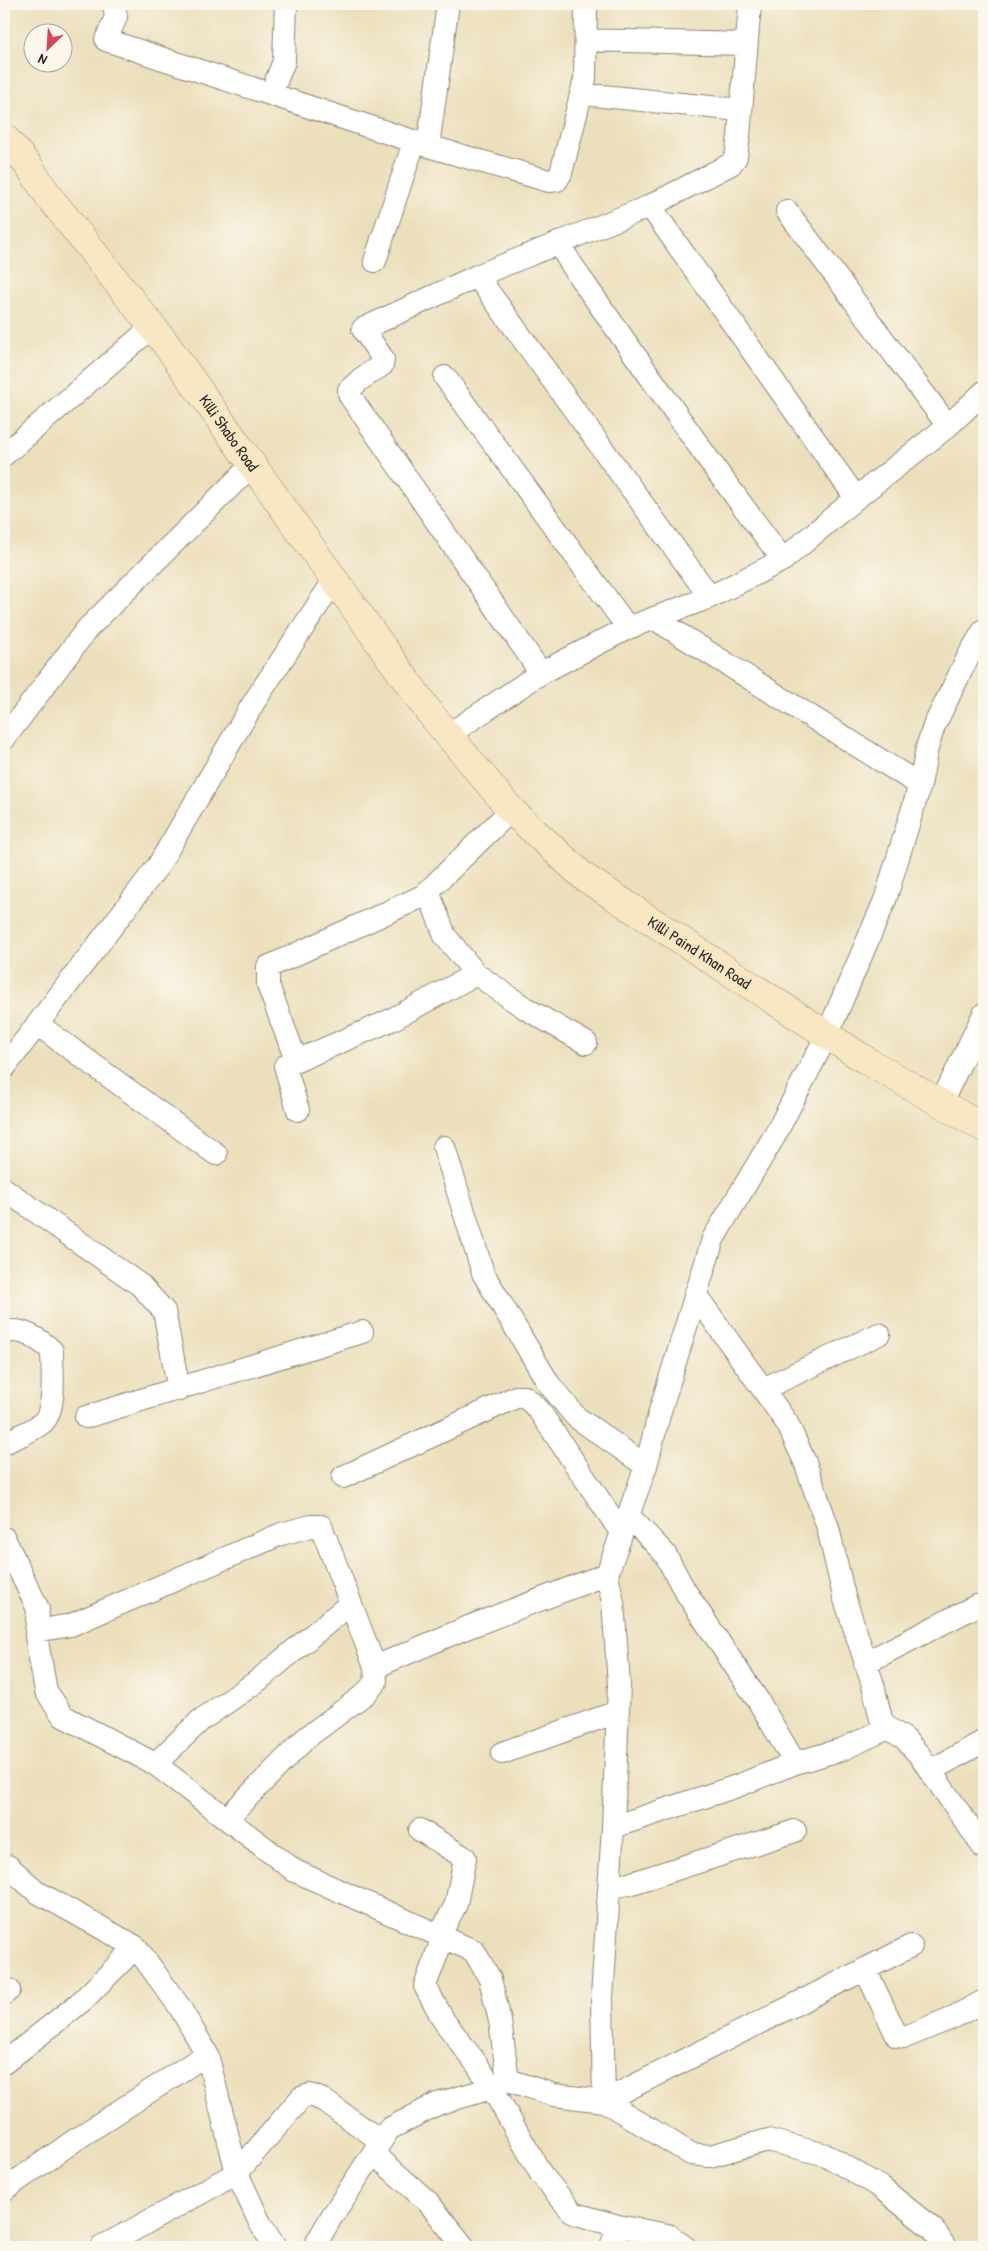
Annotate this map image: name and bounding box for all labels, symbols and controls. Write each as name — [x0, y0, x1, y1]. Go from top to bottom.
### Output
north arrow — [22, 22, 72, 72]
text: N — [34, 50, 50, 70]
street label: Killi Shabo Road — [194, 390, 264, 476]
street label: Killi Paind Khan Road — [643, 910, 756, 994]

